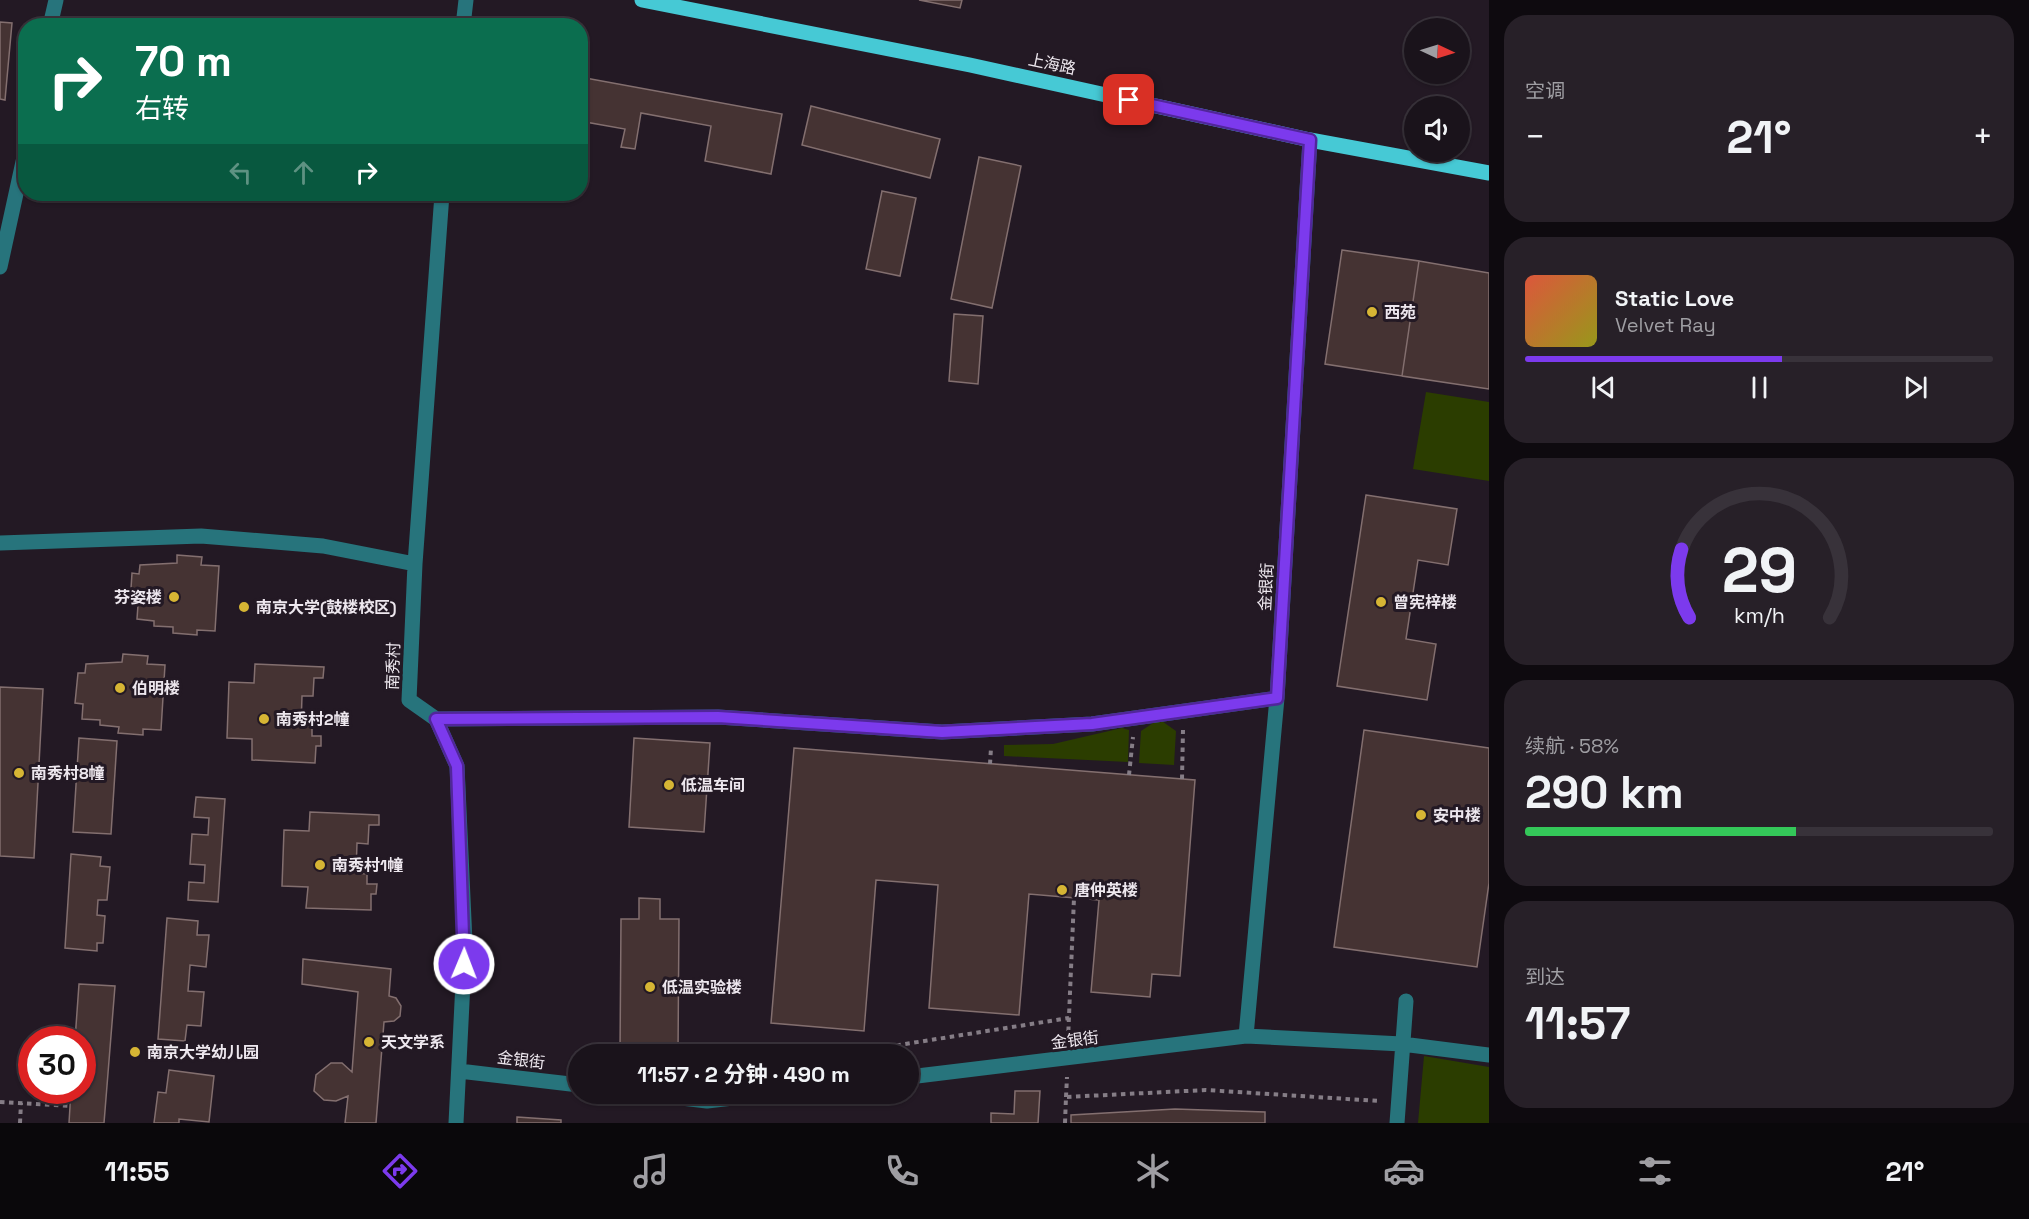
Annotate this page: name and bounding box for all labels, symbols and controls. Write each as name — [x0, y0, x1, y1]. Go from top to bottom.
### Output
north arrow — [1404, 18, 1470, 84]
map controls — [1404, 18, 1470, 162]
text: 70 m — [135, 35, 232, 88]
icon: right — [36, 42, 114, 120]
street label: 上海路 — [1026, 49, 1078, 79]
pin — [1103, 74, 1154, 125]
text: 空调 — [1525, 78, 1565, 104]
icon: arrive — [1112, 83, 1145, 116]
text: 右转 — [135, 91, 189, 126]
button: sound — [1404, 96, 1470, 162]
text: 21° — [1727, 109, 1791, 166]
text: − — [1525, 116, 1545, 158]
text: + — [1973, 116, 1993, 158]
icon: left — [224, 156, 257, 189]
icon: ahead — [287, 156, 320, 189]
icon: right — [350, 156, 383, 189]
text: Static Love — [1615, 284, 1734, 312]
place label: 西苑 — [1384, 302, 1416, 323]
marker: 西苑 — [1365, 305, 1379, 319]
text: Velvet Ray — [1615, 312, 1716, 338]
icon: previous — [1587, 371, 1620, 404]
icon: pause — [1743, 371, 1776, 404]
icon: next — [1899, 371, 1932, 404]
text: 29 — [1721, 532, 1797, 611]
street label: 金银街 — [1254, 562, 1278, 612]
place label: 芬姿楼 — [114, 587, 162, 608]
marker: 芬姿楼 — [167, 590, 181, 604]
place label: 曾宪梓楼 — [1393, 592, 1457, 613]
marker: 曾宪梓楼 — [1374, 595, 1388, 609]
place label: 南京大学(鼓楼校区) — [256, 597, 397, 618]
marker: 南京大学(鼓楼校区) — [237, 600, 251, 614]
text: km/h — [1733, 603, 1785, 630]
street label: 南秀村 — [382, 642, 404, 690]
place label: 伯明楼 — [132, 678, 180, 699]
marker: 伯明楼 — [113, 681, 127, 695]
place label: 南秀村2幢 — [276, 709, 350, 730]
marker: 南秀村2幢 — [257, 712, 271, 726]
text: 续航 · 58% — [1525, 733, 1619, 759]
place label: 南秀村8幢 — [31, 763, 105, 784]
text: 290 km — [1525, 764, 1684, 821]
marker: 南秀村8幢 — [12, 766, 26, 780]
place label: 低温车间 — [681, 775, 745, 796]
marker: 低温车间 — [662, 778, 676, 792]
place label: 安中楼 — [1433, 805, 1481, 826]
marker: 安中楼 — [1414, 808, 1428, 822]
place label: 南秀村1幢 — [332, 855, 403, 876]
marker: 南秀村1幢 — [313, 858, 327, 872]
place label: 唐仲英楼 — [1074, 880, 1138, 901]
marker: 唐仲英楼 — [1055, 883, 1069, 897]
position arrow — [432, 932, 496, 996]
text: 到达 — [1525, 964, 1565, 990]
place label: 低温实验楼 — [662, 977, 742, 998]
marker: 低温实验楼 — [643, 980, 657, 994]
text: 11:57 — [1525, 995, 1630, 1052]
speed limit sign: 30 — [18, 1026, 96, 1104]
street label: 金银街 — [1050, 1027, 1100, 1053]
place label: 天文学系 — [381, 1032, 445, 1053]
marker: 天文学系 — [362, 1035, 376, 1049]
place label: 南京大学幼儿园 — [147, 1042, 259, 1063]
marker: 南京大学幼儿园 — [128, 1045, 142, 1059]
street label: 金银街 — [496, 1047, 546, 1073]
text: 11:57 · 2 分钟 · 490 m — [637, 1060, 850, 1088]
icon: directions — [379, 1150, 421, 1192]
icon: music — [630, 1150, 672, 1192]
icon: phone — [881, 1150, 923, 1192]
icon: climate — [1132, 1150, 1174, 1192]
icon: car — [1383, 1150, 1425, 1192]
icon: filters — [1634, 1150, 1676, 1192]
text: 11:55 — [105, 1154, 169, 1189]
text: 21° — [1886, 1154, 1924, 1189]

